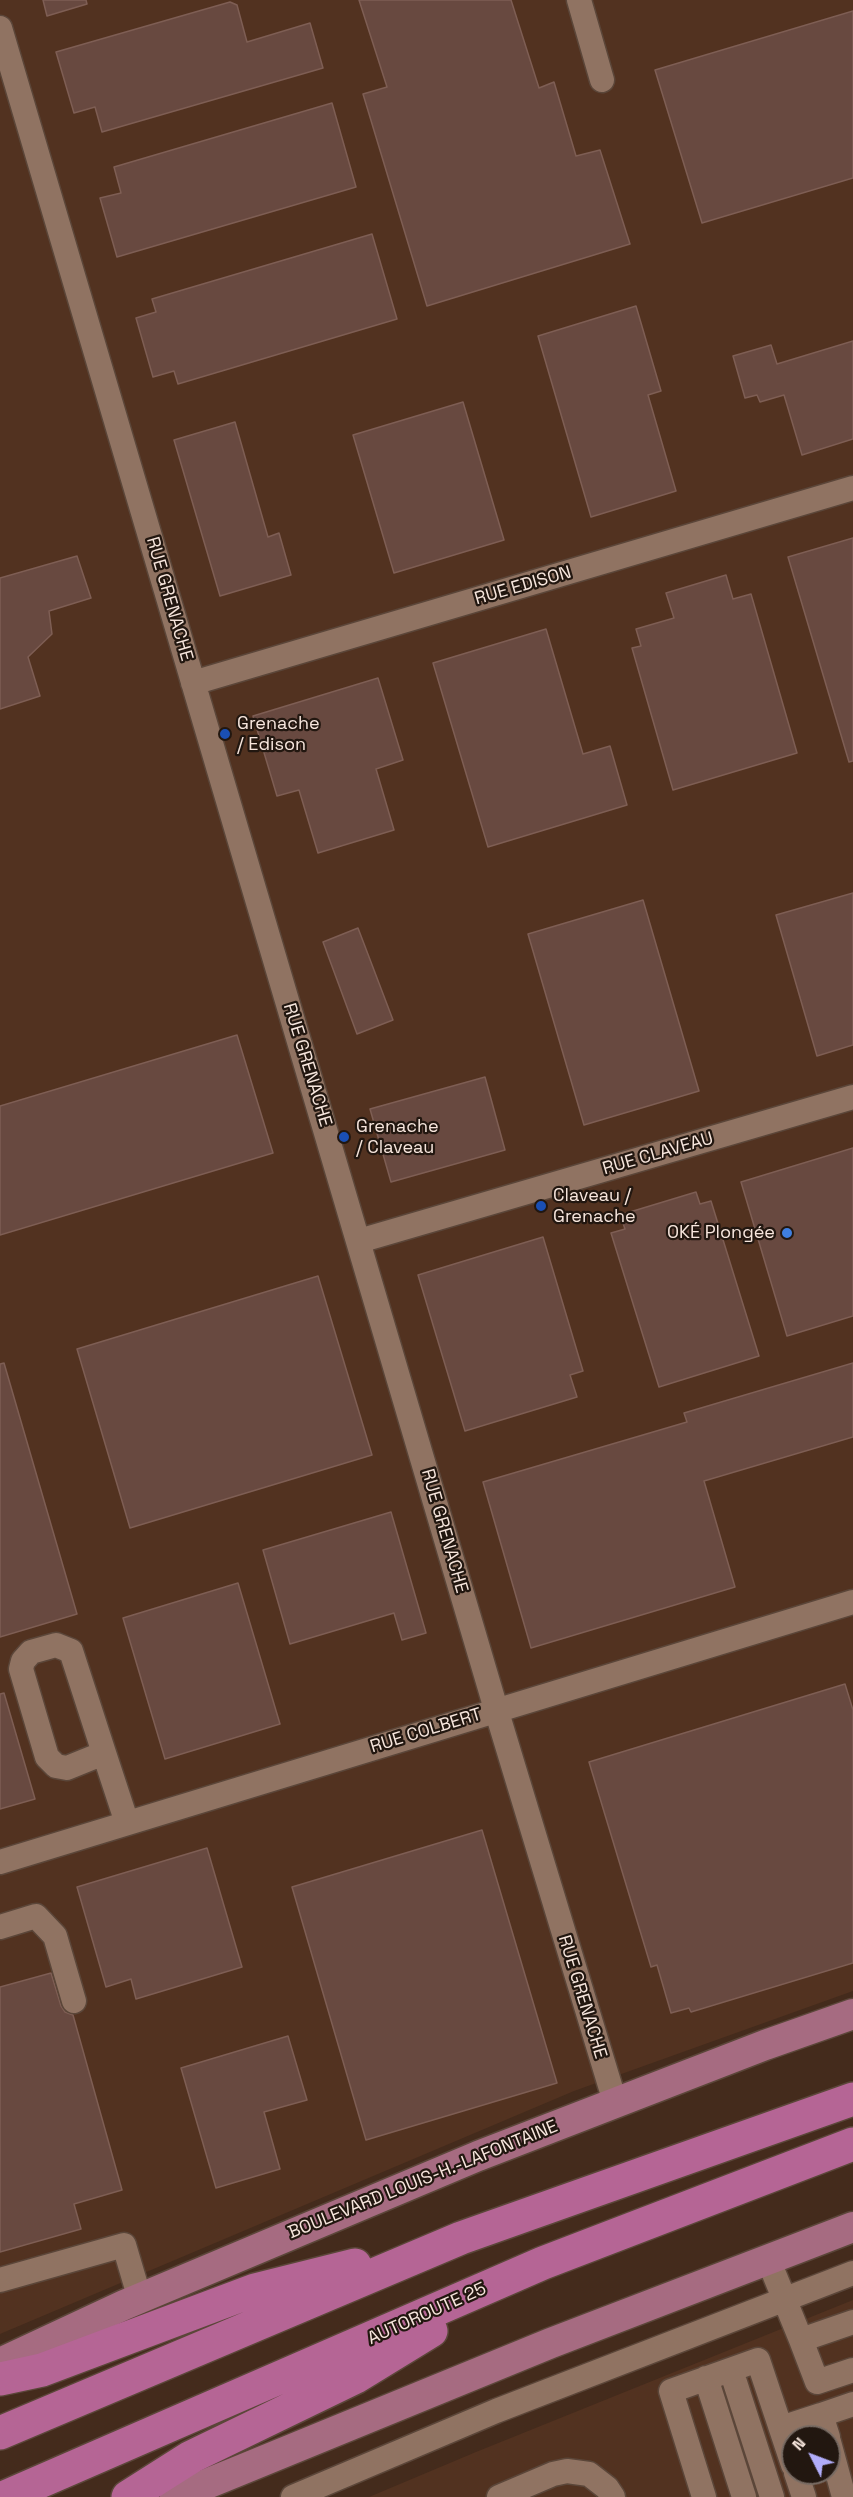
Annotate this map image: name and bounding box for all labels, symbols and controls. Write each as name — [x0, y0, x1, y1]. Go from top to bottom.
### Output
street label: RUE GRENACHE — [141, 534, 197, 664]
street label: RUE EDISON — [472, 562, 574, 610]
place label: Grenache / Edison — [237, 713, 320, 756]
marker: Grenache / Edison — [218, 727, 232, 741]
street label: RUE GRENACHE — [278, 1001, 336, 1129]
place label: Grenache / Claveau — [356, 1116, 439, 1158]
street label: RUE CLAVEAU — [600, 1128, 716, 1180]
marker: Grenache / Claveau — [337, 1130, 351, 1144]
place label: Claveau / Grenache — [553, 1185, 636, 1228]
marker: Claveau / Grenache — [534, 1199, 548, 1213]
place label: OKÉ Plongée — [667, 1222, 775, 1244]
marker: OKÉ Plongée — [780, 1226, 794, 1240]
street label: RUE GRENACHE — [416, 1466, 472, 1596]
street label: RUE COLBERT — [368, 1704, 484, 1758]
street label: RUE GRENACHE — [553, 1933, 611, 2061]
street label: BOULEVARD LOUIS-H.-LAFONTAINE — [285, 2116, 561, 2244]
street label: AUTOROUTE 25 — [364, 2278, 490, 2350]
north arrow — [781, 2425, 841, 2485]
text: N — [787, 2433, 810, 2455]

